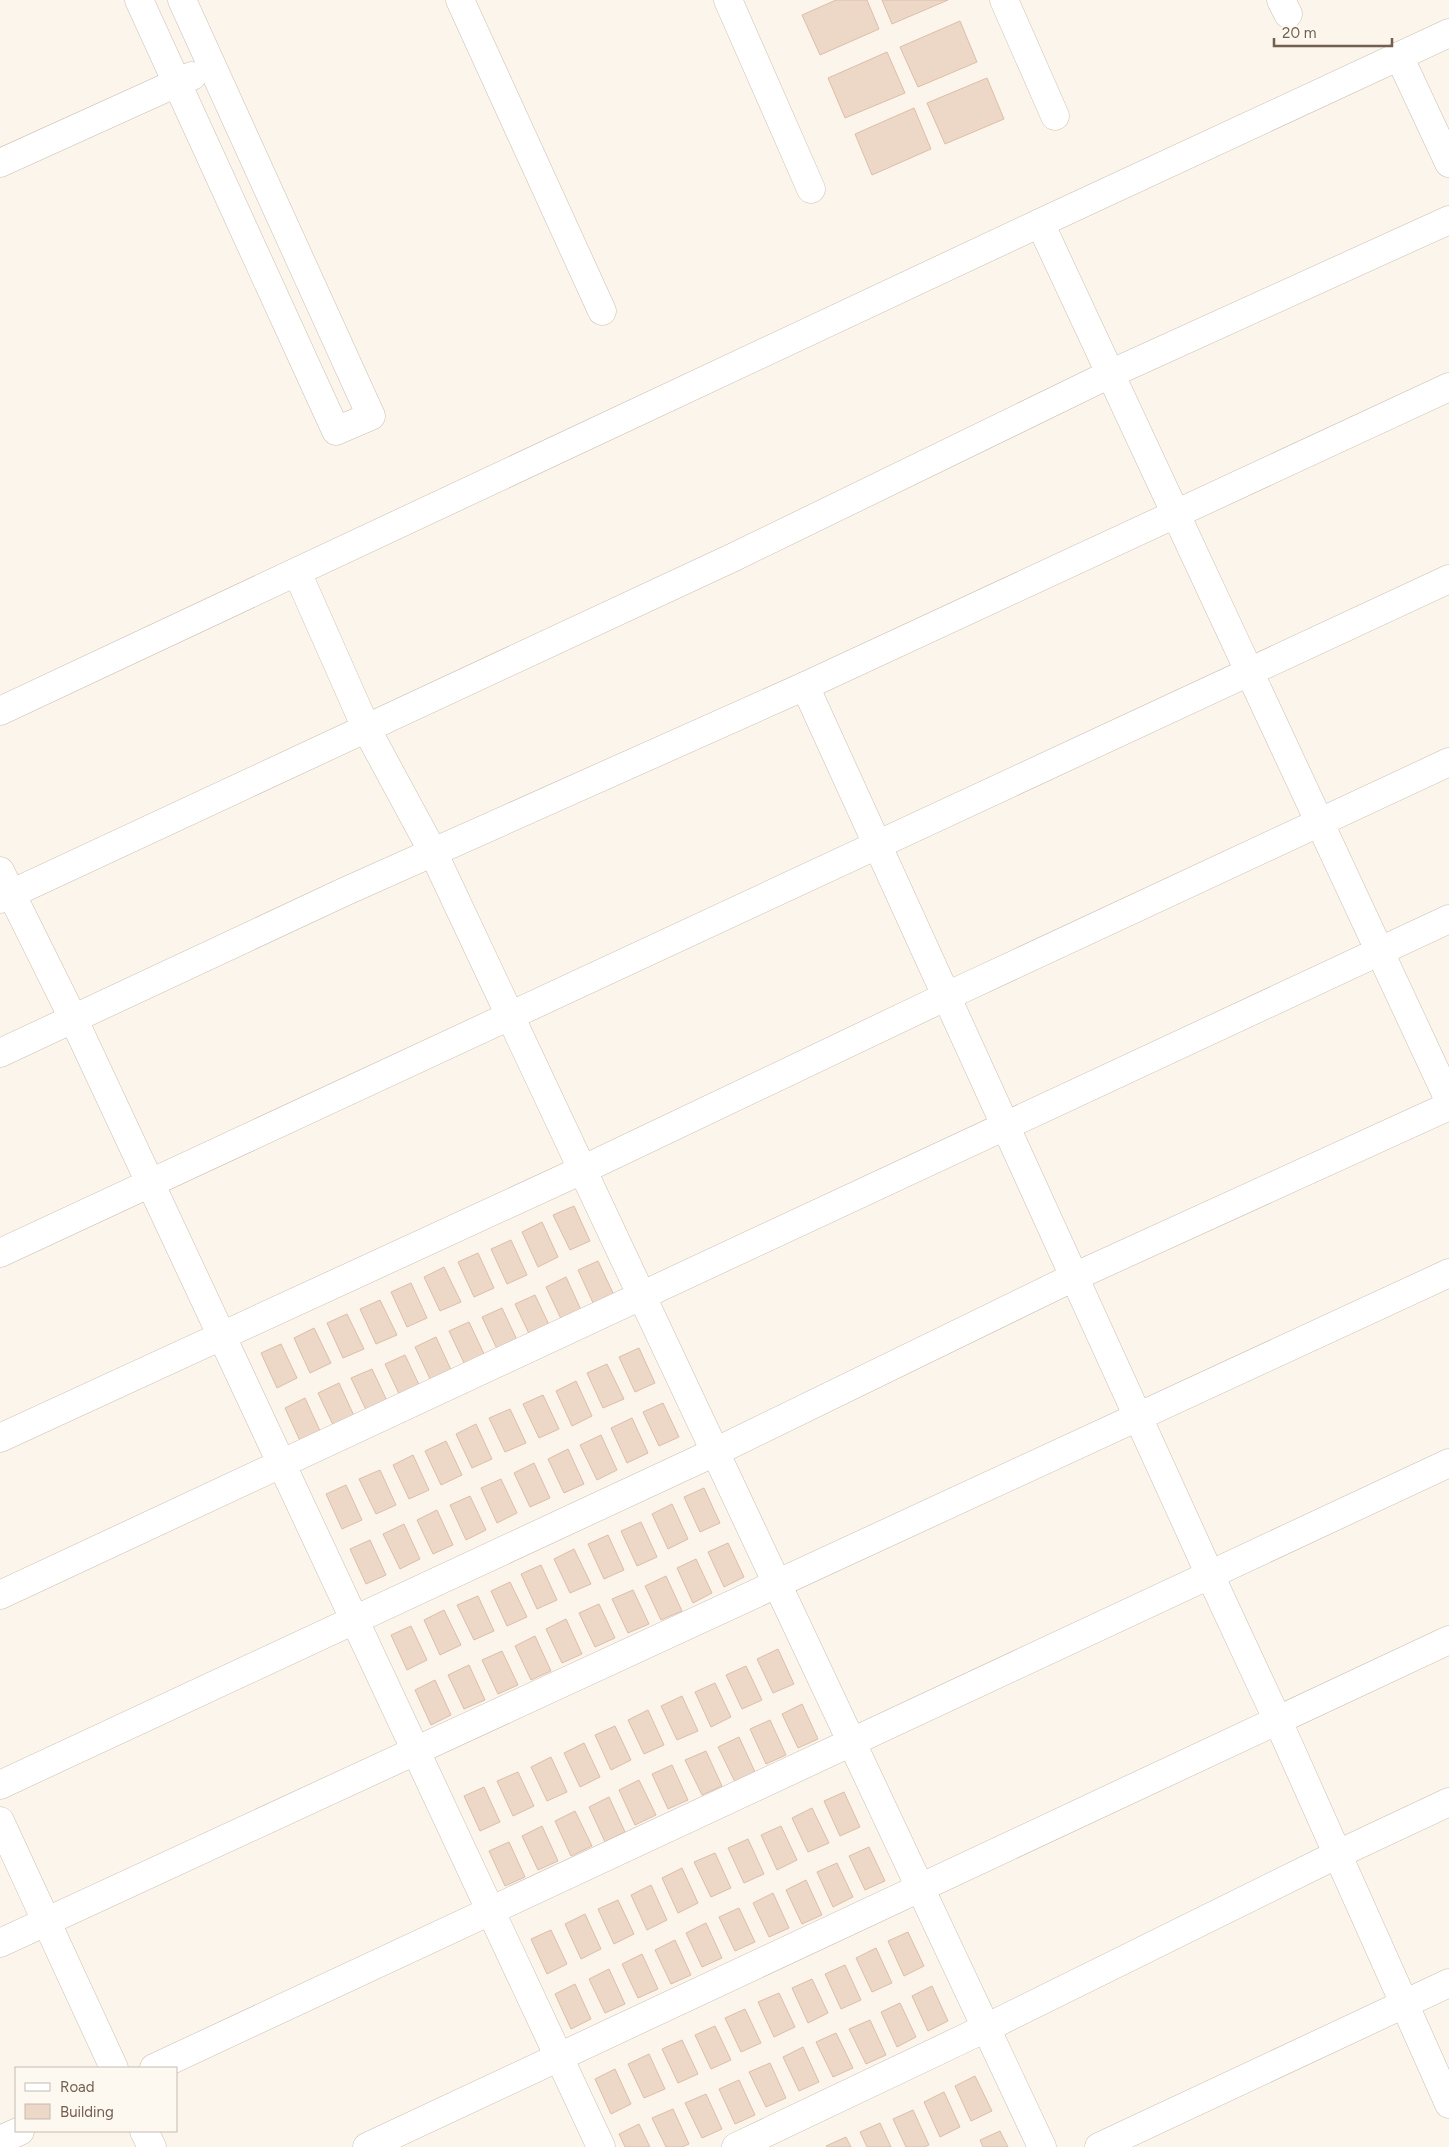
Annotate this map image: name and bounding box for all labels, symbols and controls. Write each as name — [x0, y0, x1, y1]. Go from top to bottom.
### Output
scale bar — [1274, 15, 1392, 47]
text: 20 m — [1282, 24, 1316, 42]
legend — [15, 2067, 178, 2132]
text: Road — [60, 2078, 95, 2096]
text: Building — [60, 2103, 114, 2121]

